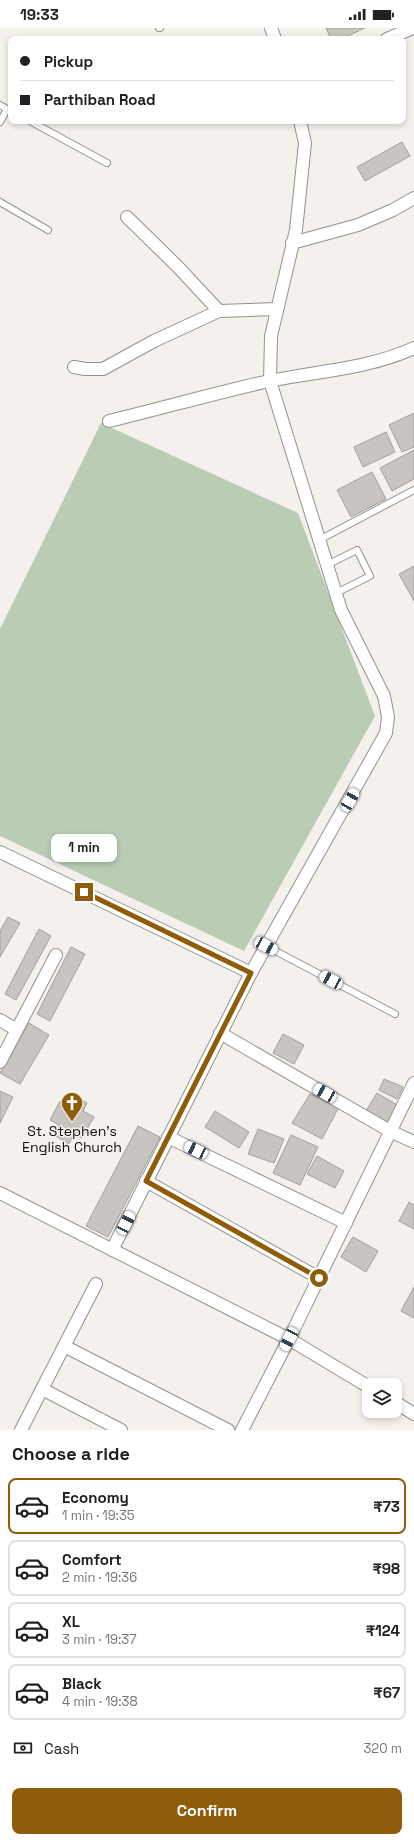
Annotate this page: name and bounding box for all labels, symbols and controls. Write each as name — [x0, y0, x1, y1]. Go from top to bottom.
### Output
text: 19:33 — [20, 5, 59, 24]
text: Pickup — [44, 52, 93, 71]
text: Parthiban Road — [44, 90, 156, 109]
car — [339, 787, 361, 813]
callout: 1 min — [51, 834, 117, 862]
text: 1 min — [68, 839, 100, 856]
route end — [75, 883, 93, 901]
car — [253, 935, 279, 957]
car — [318, 969, 344, 991]
car — [312, 1082, 338, 1104]
church icon: St. Stephen's English Church — [59, 1090, 85, 1123]
place label: St. Stephen's English Church — [22, 1122, 122, 1156]
car — [183, 1139, 209, 1161]
car — [115, 1210, 137, 1236]
route start — [310, 1269, 328, 1287]
car — [278, 1326, 300, 1352]
map controls — [362, 1378, 402, 1418]
button: layers — [362, 1378, 402, 1418]
text: Choose a ride — [12, 1442, 130, 1465]
icon: car — [14, 1488, 50, 1524]
text: Economy — [62, 1488, 129, 1507]
text: ₹73 — [373, 1497, 400, 1516]
text: 1 min · 19:35 — [62, 1507, 135, 1524]
icon: car — [14, 1550, 50, 1586]
text: Comfort — [62, 1550, 122, 1569]
text: ₹98 — [372, 1559, 400, 1578]
text: 2 min · 19:36 — [62, 1569, 137, 1586]
icon: car — [14, 1612, 50, 1648]
text: XL — [62, 1612, 80, 1631]
text: ₹124 — [366, 1621, 400, 1640]
text: 3 min · 19:37 — [62, 1631, 137, 1648]
icon: car — [14, 1674, 50, 1710]
text: Black — [62, 1674, 102, 1693]
text: ₹67 — [373, 1683, 400, 1702]
text: 4 min · 19:38 — [62, 1693, 138, 1710]
icon: cash — [12, 1737, 34, 1759]
text: Cash — [44, 1739, 79, 1758]
text: 320 m — [363, 1740, 402, 1757]
button: Confirm — [12, 1788, 402, 1834]

